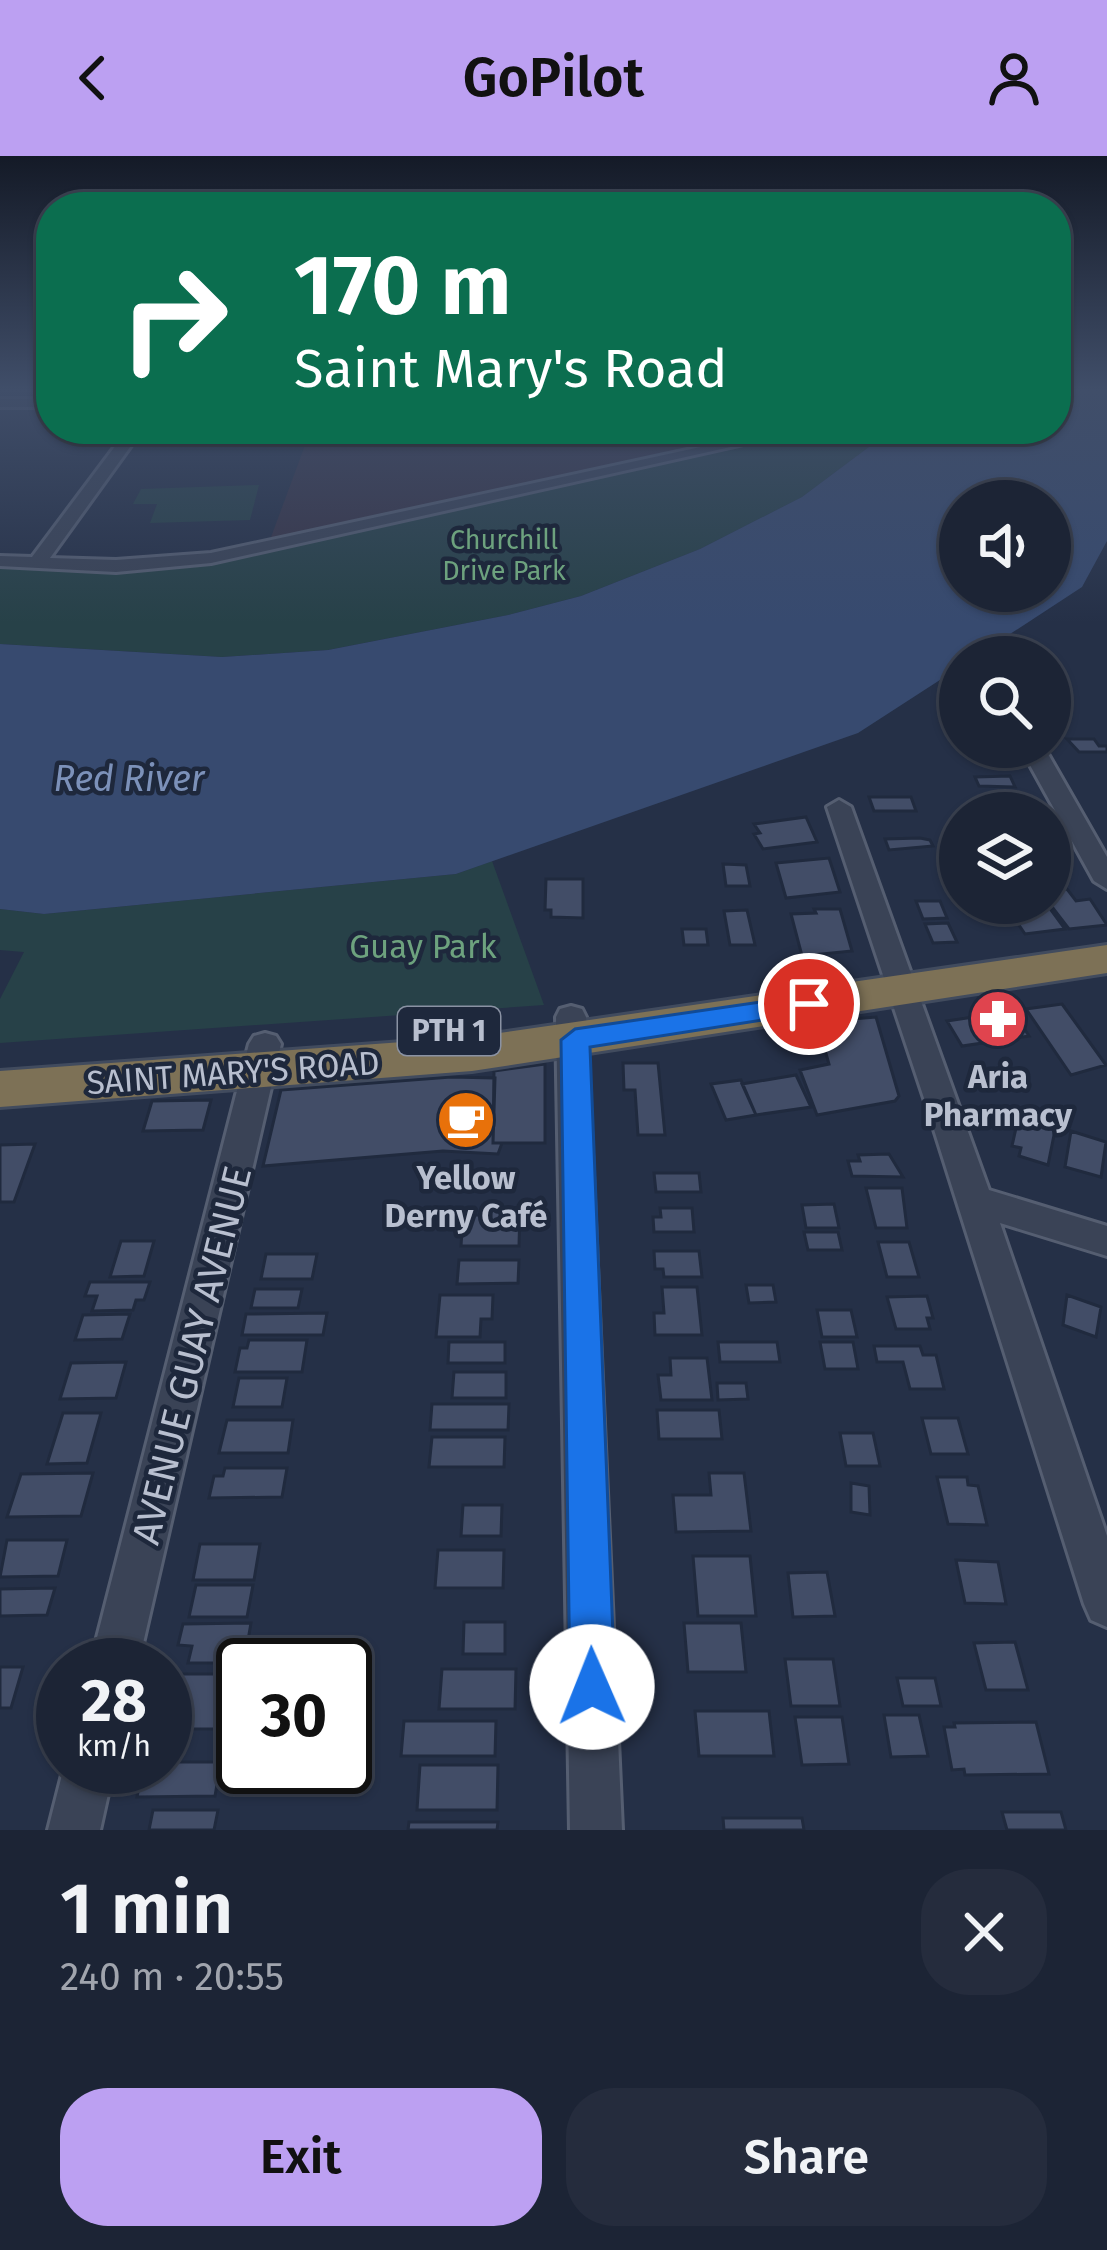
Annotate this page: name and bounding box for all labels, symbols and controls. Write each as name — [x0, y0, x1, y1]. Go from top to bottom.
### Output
icon: back — [60, 45, 126, 111]
icon: person — [981, 45, 1047, 111]
text: GoPilot — [463, 46, 644, 110]
text: 170 m — [294, 235, 511, 336]
icon: right — [96, 240, 252, 396]
text: Saint Mary's Road — [294, 337, 728, 401]
map controls — [939, 480, 1071, 924]
button: sound — [939, 480, 1071, 612]
park label: Churchill Drive Park — [442, 524, 566, 587]
button: search — [939, 636, 1071, 768]
water label: Red River — [53, 757, 206, 801]
button: layers — [939, 792, 1071, 924]
park label: Guay Park — [349, 927, 497, 967]
pin — [758, 953, 860, 1055]
icon: arrive — [776, 971, 842, 1037]
pharmacy icon: Aria Pharmacy — [967, 988, 1029, 1050]
road number: PTH 1 — [398, 1007, 500, 1055]
street label: SAINT MARY'S ROAD — [85, 1043, 381, 1103]
place label: Aria Pharmacy — [924, 1057, 1073, 1135]
cafe icon: Yellow Derny Café — [435, 1089, 497, 1151]
place label: Yellow Derny Café — [384, 1158, 548, 1236]
street label: AVENUE GUAY AVENUE — [123, 1161, 261, 1549]
position arrow — [529, 1624, 655, 1750]
speed limit sign: 30 — [216, 1638, 372, 1794]
text: 28 — [81, 1665, 147, 1737]
text: km/h — [77, 1728, 151, 1764]
text: 1 min — [60, 1866, 233, 1952]
button: close — [921, 1869, 1047, 1995]
text: 240 m · 20:55 — [60, 1954, 284, 2000]
button: Exit — [60, 2088, 542, 2226]
button: Share — [566, 2088, 1047, 2226]

